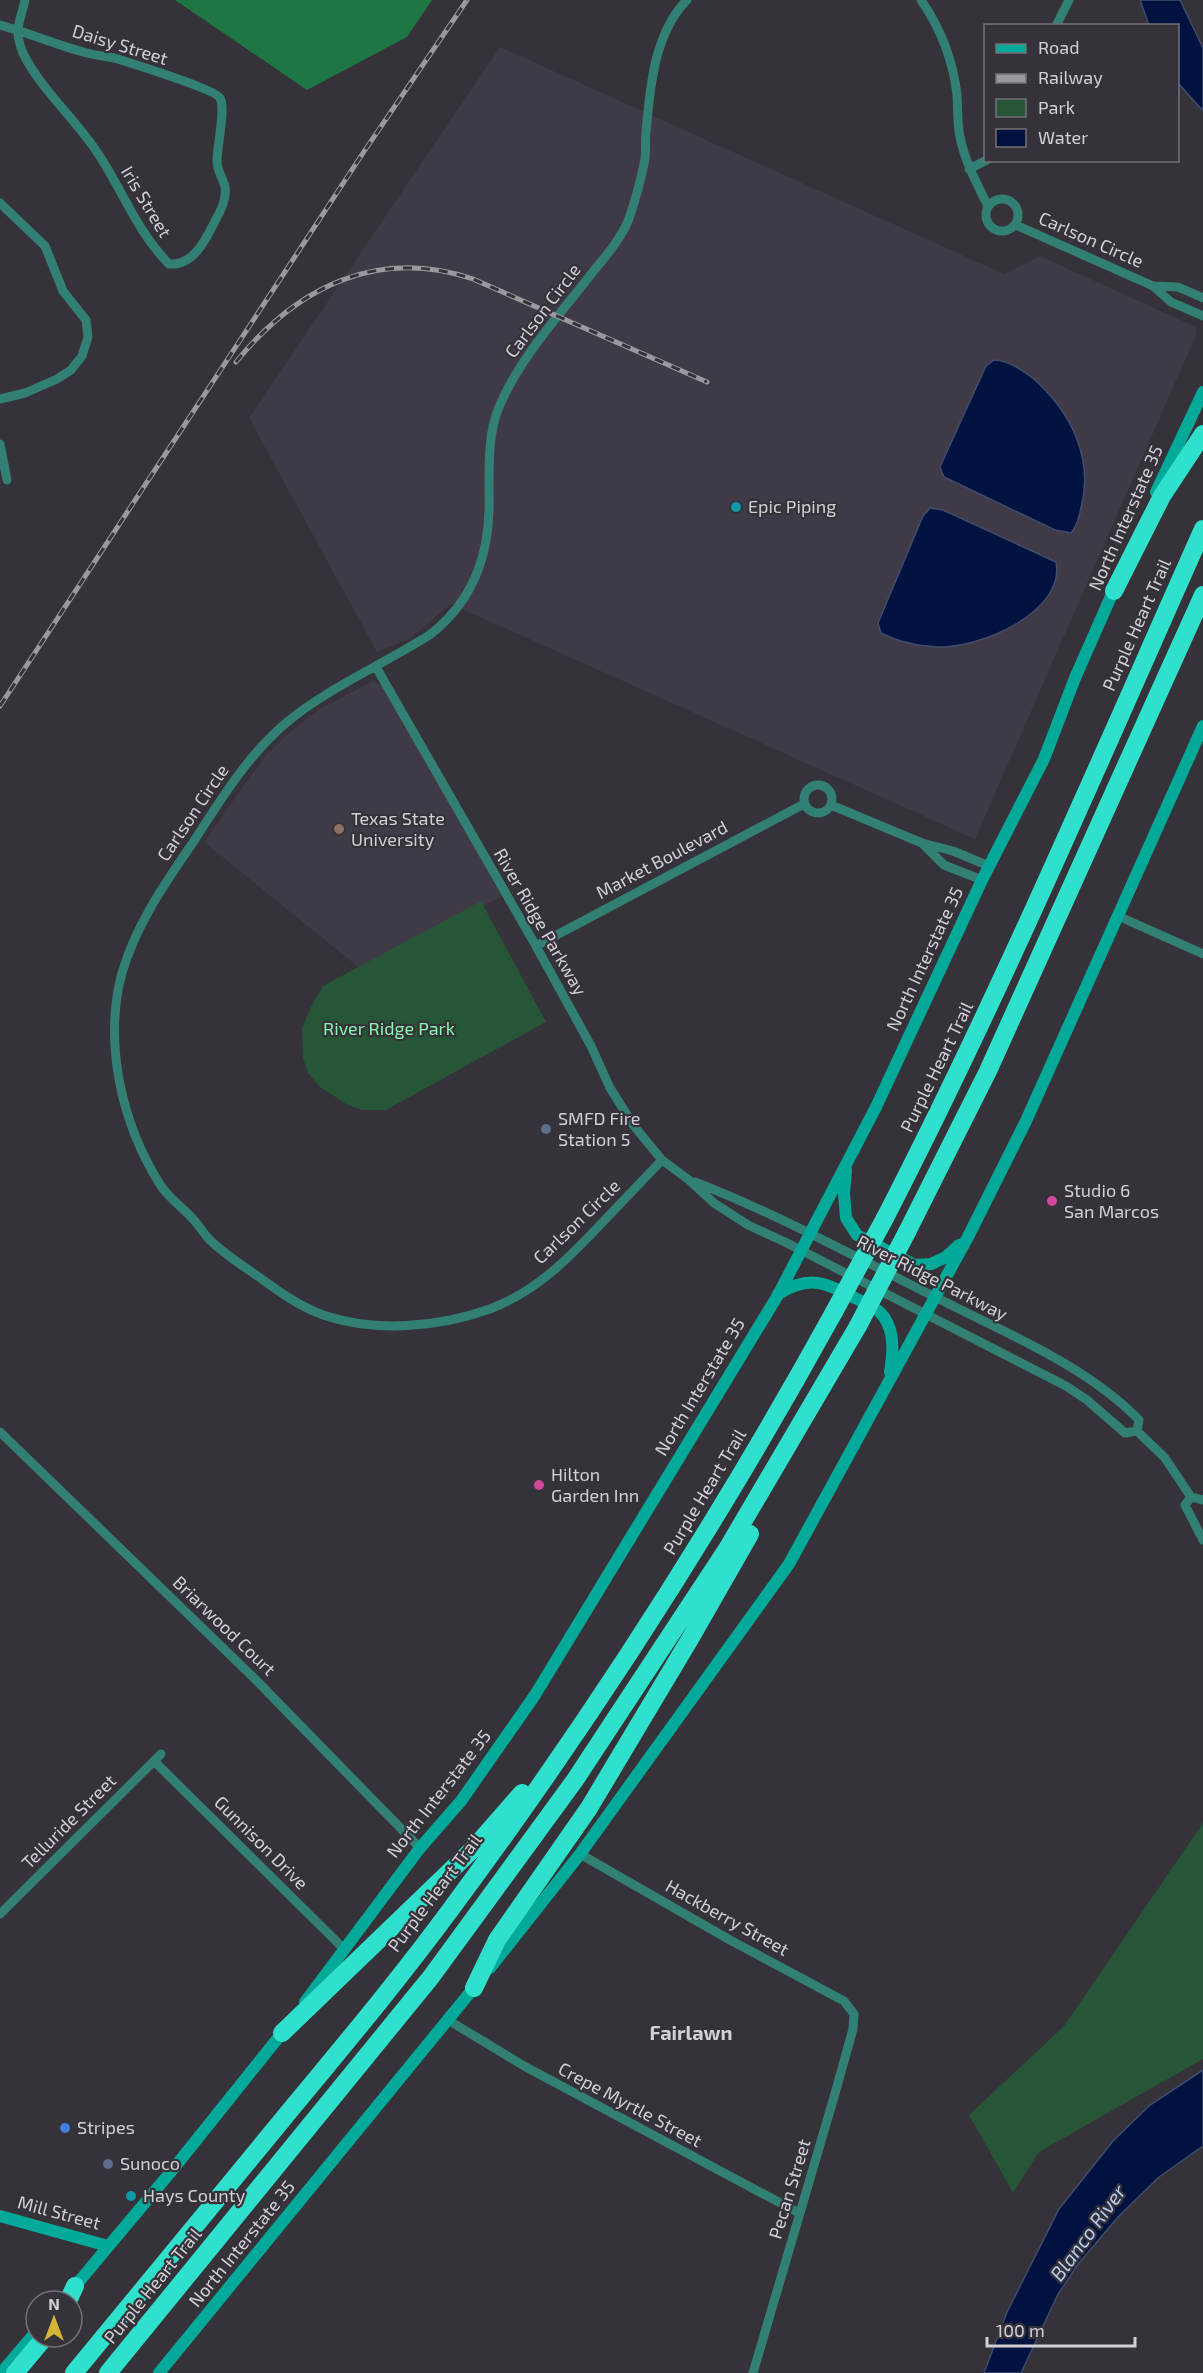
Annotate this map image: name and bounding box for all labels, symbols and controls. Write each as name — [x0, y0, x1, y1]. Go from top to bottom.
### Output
street label: Daisy Street — [70, 19, 171, 69]
legend — [984, 24, 1179, 162]
text: Road — [1038, 36, 1079, 58]
text: Railway — [1038, 66, 1103, 88]
text: Park — [1038, 96, 1075, 118]
text: Water — [1038, 126, 1088, 148]
street label: Iris Street — [117, 162, 177, 241]
street label: Carlson Circle — [1036, 206, 1147, 272]
street label: Carlson Circle — [500, 259, 585, 362]
street label: North Interstate 35 — [1083, 442, 1167, 594]
place label: Epic Piping — [748, 495, 836, 517]
marker: Epic Piping — [729, 500, 743, 514]
street label: Purple Heart Trail — [1097, 554, 1175, 694]
street label: Carlson Circle — [152, 760, 233, 865]
place label: Texas State University — [351, 807, 445, 850]
street label: Market Boulevard — [592, 815, 731, 903]
marker: Texas State University — [332, 822, 346, 836]
street label: River Ridge Parkway — [490, 844, 592, 999]
street label: North Interstate 35 — [881, 883, 967, 1034]
street label: Purple Heart Trail — [895, 997, 978, 1135]
park label: River Ridge Park — [323, 1017, 455, 1039]
place label: SMFD Fire Station 5 — [558, 1107, 640, 1150]
marker: SMFD Fire Station 5 — [539, 1122, 553, 1136]
street label: Carlson Circle — [528, 1174, 624, 1268]
place label: Studio 6 San Marcos — [1064, 1179, 1159, 1222]
marker: Studio 6 San Marcos — [1045, 1194, 1059, 1208]
street label: River Ridge Parkway — [853, 1230, 1012, 1325]
street label: North Interstate 35 — [649, 1314, 749, 1459]
street label: Purple Heart Trail — [658, 1424, 751, 1558]
place label: Hilton Garden Inn — [551, 1463, 639, 1506]
marker: Hilton Garden Inn — [532, 1478, 546, 1492]
street label: Briarwood Court — [169, 1571, 281, 1680]
street label: North Interstate 35 — [381, 1725, 495, 1862]
street label: Telluride Street — [16, 1769, 120, 1873]
street label: Gunnison Drive — [210, 1791, 313, 1894]
street label: Purple Heart Trail — [383, 1828, 486, 1956]
street label: Hackberry Street — [662, 1874, 793, 1960]
district label: Fairlawn — [649, 2020, 733, 2044]
street label: Crepe Myrtle Street — [555, 2057, 706, 2151]
place label: Stripes — [77, 2116, 135, 2138]
marker: Stripes — [58, 2121, 72, 2135]
street label: Pecan Street — [763, 2136, 815, 2241]
place label: Sunoco — [120, 2152, 180, 2174]
marker: Sunoco — [101, 2157, 115, 2171]
street label: North Interstate 35 — [183, 2176, 299, 2311]
water label: Blanco River — [1044, 2179, 1131, 2285]
place label: Hays County — [143, 2184, 246, 2206]
marker: Hays County — [124, 2189, 138, 2203]
street label: Mill Street — [16, 2190, 103, 2234]
street label: Purple Heart Trail — [99, 2223, 206, 2348]
north arrow — [24, 2289, 84, 2349]
text: N — [48, 2294, 60, 2313]
scale bar — [987, 2310, 1136, 2348]
text: 100 m — [996, 2319, 1045, 2341]

